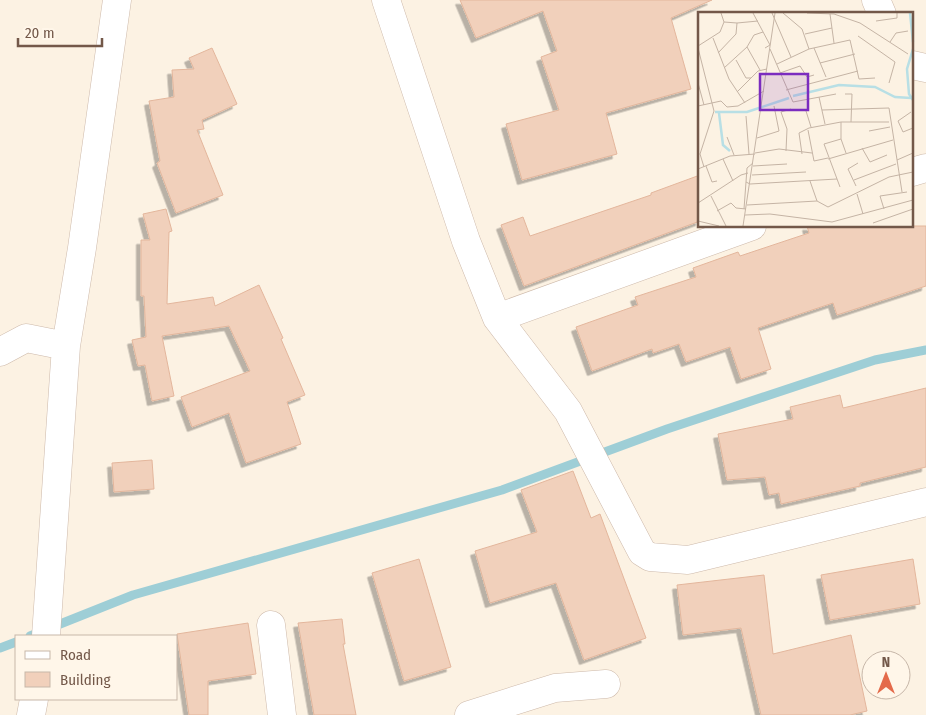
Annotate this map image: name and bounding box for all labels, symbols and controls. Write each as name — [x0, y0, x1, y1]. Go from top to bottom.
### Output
inset map — [698, 12, 914, 228]
scale bar — [18, 15, 101, 47]
text: 20 m — [25, 24, 55, 42]
legend — [15, 635, 178, 700]
text: Road — [60, 646, 91, 664]
north arrow — [861, 650, 911, 700]
text: N — [882, 654, 890, 671]
text: Building — [60, 671, 111, 689]

